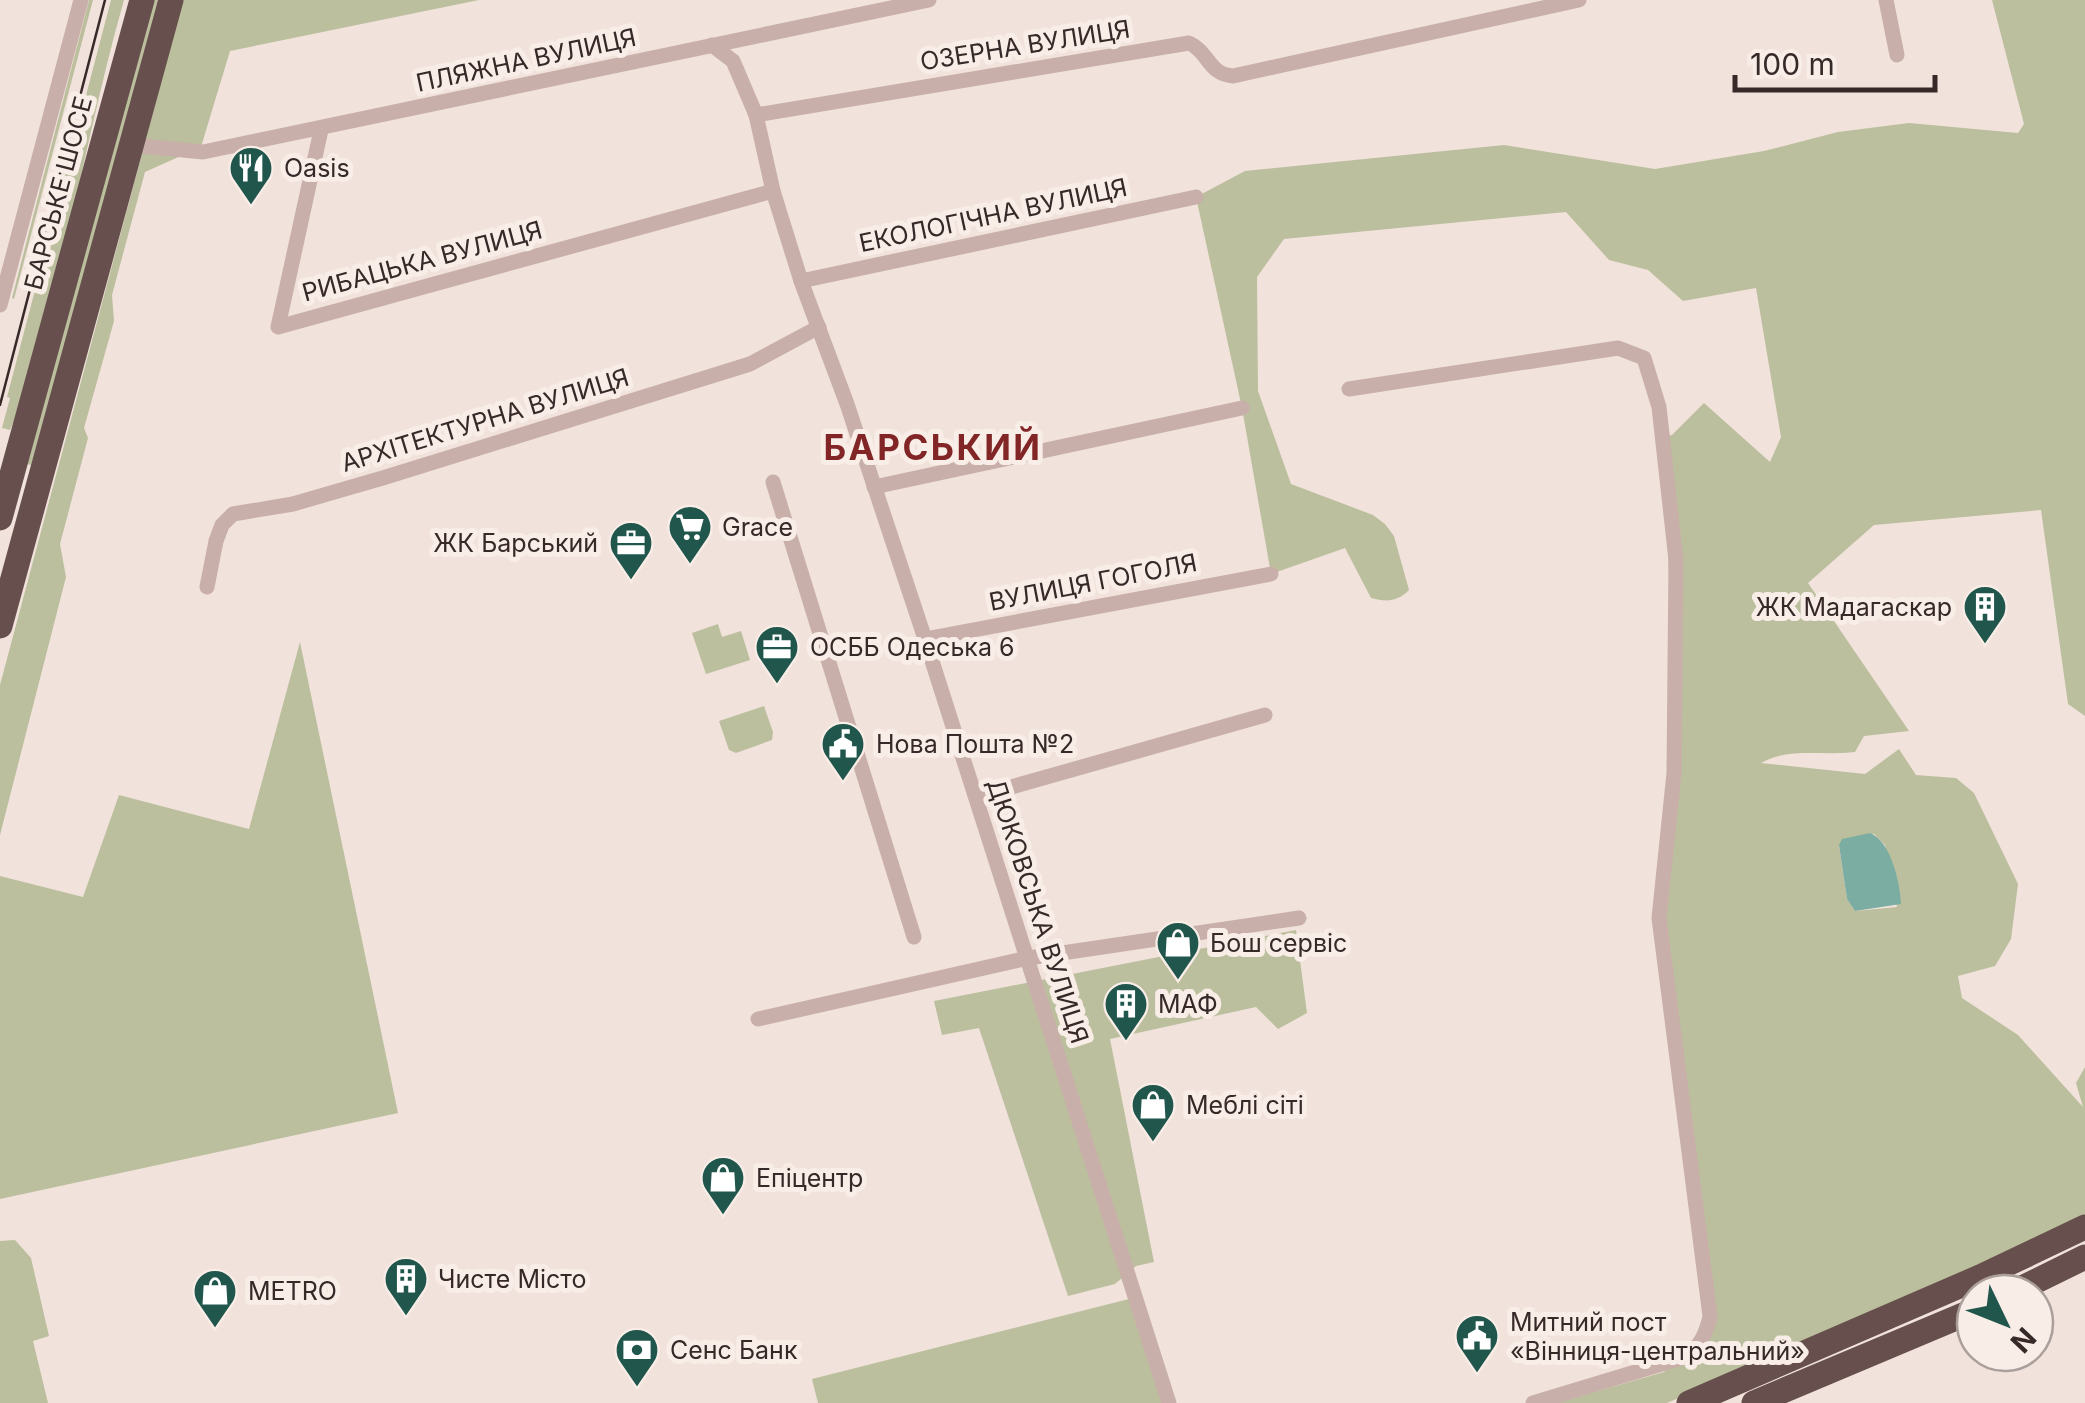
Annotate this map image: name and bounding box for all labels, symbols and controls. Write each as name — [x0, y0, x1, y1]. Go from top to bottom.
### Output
street label: ОЗЕРНА ВУЛИЦЯ — [918, 14, 1132, 76]
street label: ПЛЯЖНА ВУЛИЦЯ — [413, 22, 639, 98]
scale bar — [1735, 30, 1935, 92]
text: 100 m — [1750, 46, 1835, 82]
street label: БАРСЬКЕ ШОСЕ — [18, 93, 98, 293]
restaurant icon: Oasis — [228, 145, 274, 206]
place label: Oasis — [284, 153, 350, 183]
street label: ЕКОЛОГІЧНА ВУЛИЦЯ — [856, 172, 1130, 258]
street label: РИБАЦЬКА ВУЛИЦЯ — [299, 215, 545, 307]
street label: АРХІТЕКТУРНА ВУЛИЦЯ — [337, 362, 633, 478]
district label: БАРСЬКИЙ — [823, 426, 1043, 468]
supermarket icon: Grace — [667, 504, 713, 565]
place label: Grace — [722, 512, 793, 542]
office icon: ЖК Барський — [608, 520, 654, 581]
place label: ЖК Барський — [433, 528, 598, 558]
street label: ВУЛИЦЯ ГОГОЛЯ — [986, 547, 1200, 617]
building icon: ЖК Мадагаскар — [1962, 584, 2008, 645]
place label: ЖК Мадагаскар — [1756, 592, 1952, 622]
office icon: ОСББ Одеська 6 — [754, 624, 800, 685]
place label: ОСББ Одеська 6 — [810, 632, 1014, 662]
public building icon: Нова Пошта №2 — [820, 721, 866, 782]
place label: Нова Пошта №2 — [876, 729, 1074, 759]
street label: ДЮКОВСЬКА ВУЛИЦЯ — [981, 775, 1095, 1047]
shop icon: Бош сервіс — [1155, 920, 1201, 981]
place label: Бош сервіс — [1210, 928, 1347, 958]
building icon: МАФ — [1103, 981, 1149, 1042]
place label: МАФ — [1158, 989, 1218, 1019]
shop icon: Меблі сіті — [1130, 1082, 1176, 1143]
place label: Меблі сіті — [1186, 1090, 1304, 1120]
shop icon: Епіцентр — [700, 1155, 746, 1216]
place label: Епіцентр — [756, 1163, 863, 1193]
building icon: Чисте Місто — [383, 1256, 429, 1317]
place label: Чисте Місто — [438, 1264, 587, 1294]
shop icon: METRO — [192, 1268, 238, 1329]
north arrow — [1955, 1273, 2055, 1373]
place label: METRO — [248, 1276, 337, 1306]
place label: Митний пост «Вінниця-центральний» — [1510, 1307, 1805, 1366]
public building icon: Митний пост «Вінниця-центральний» — [1454, 1313, 1500, 1374]
text: N — [2004, 1321, 2043, 1359]
bank icon: Сенс Банк — [614, 1327, 660, 1388]
place label: Сенс Банк — [670, 1335, 798, 1365]

